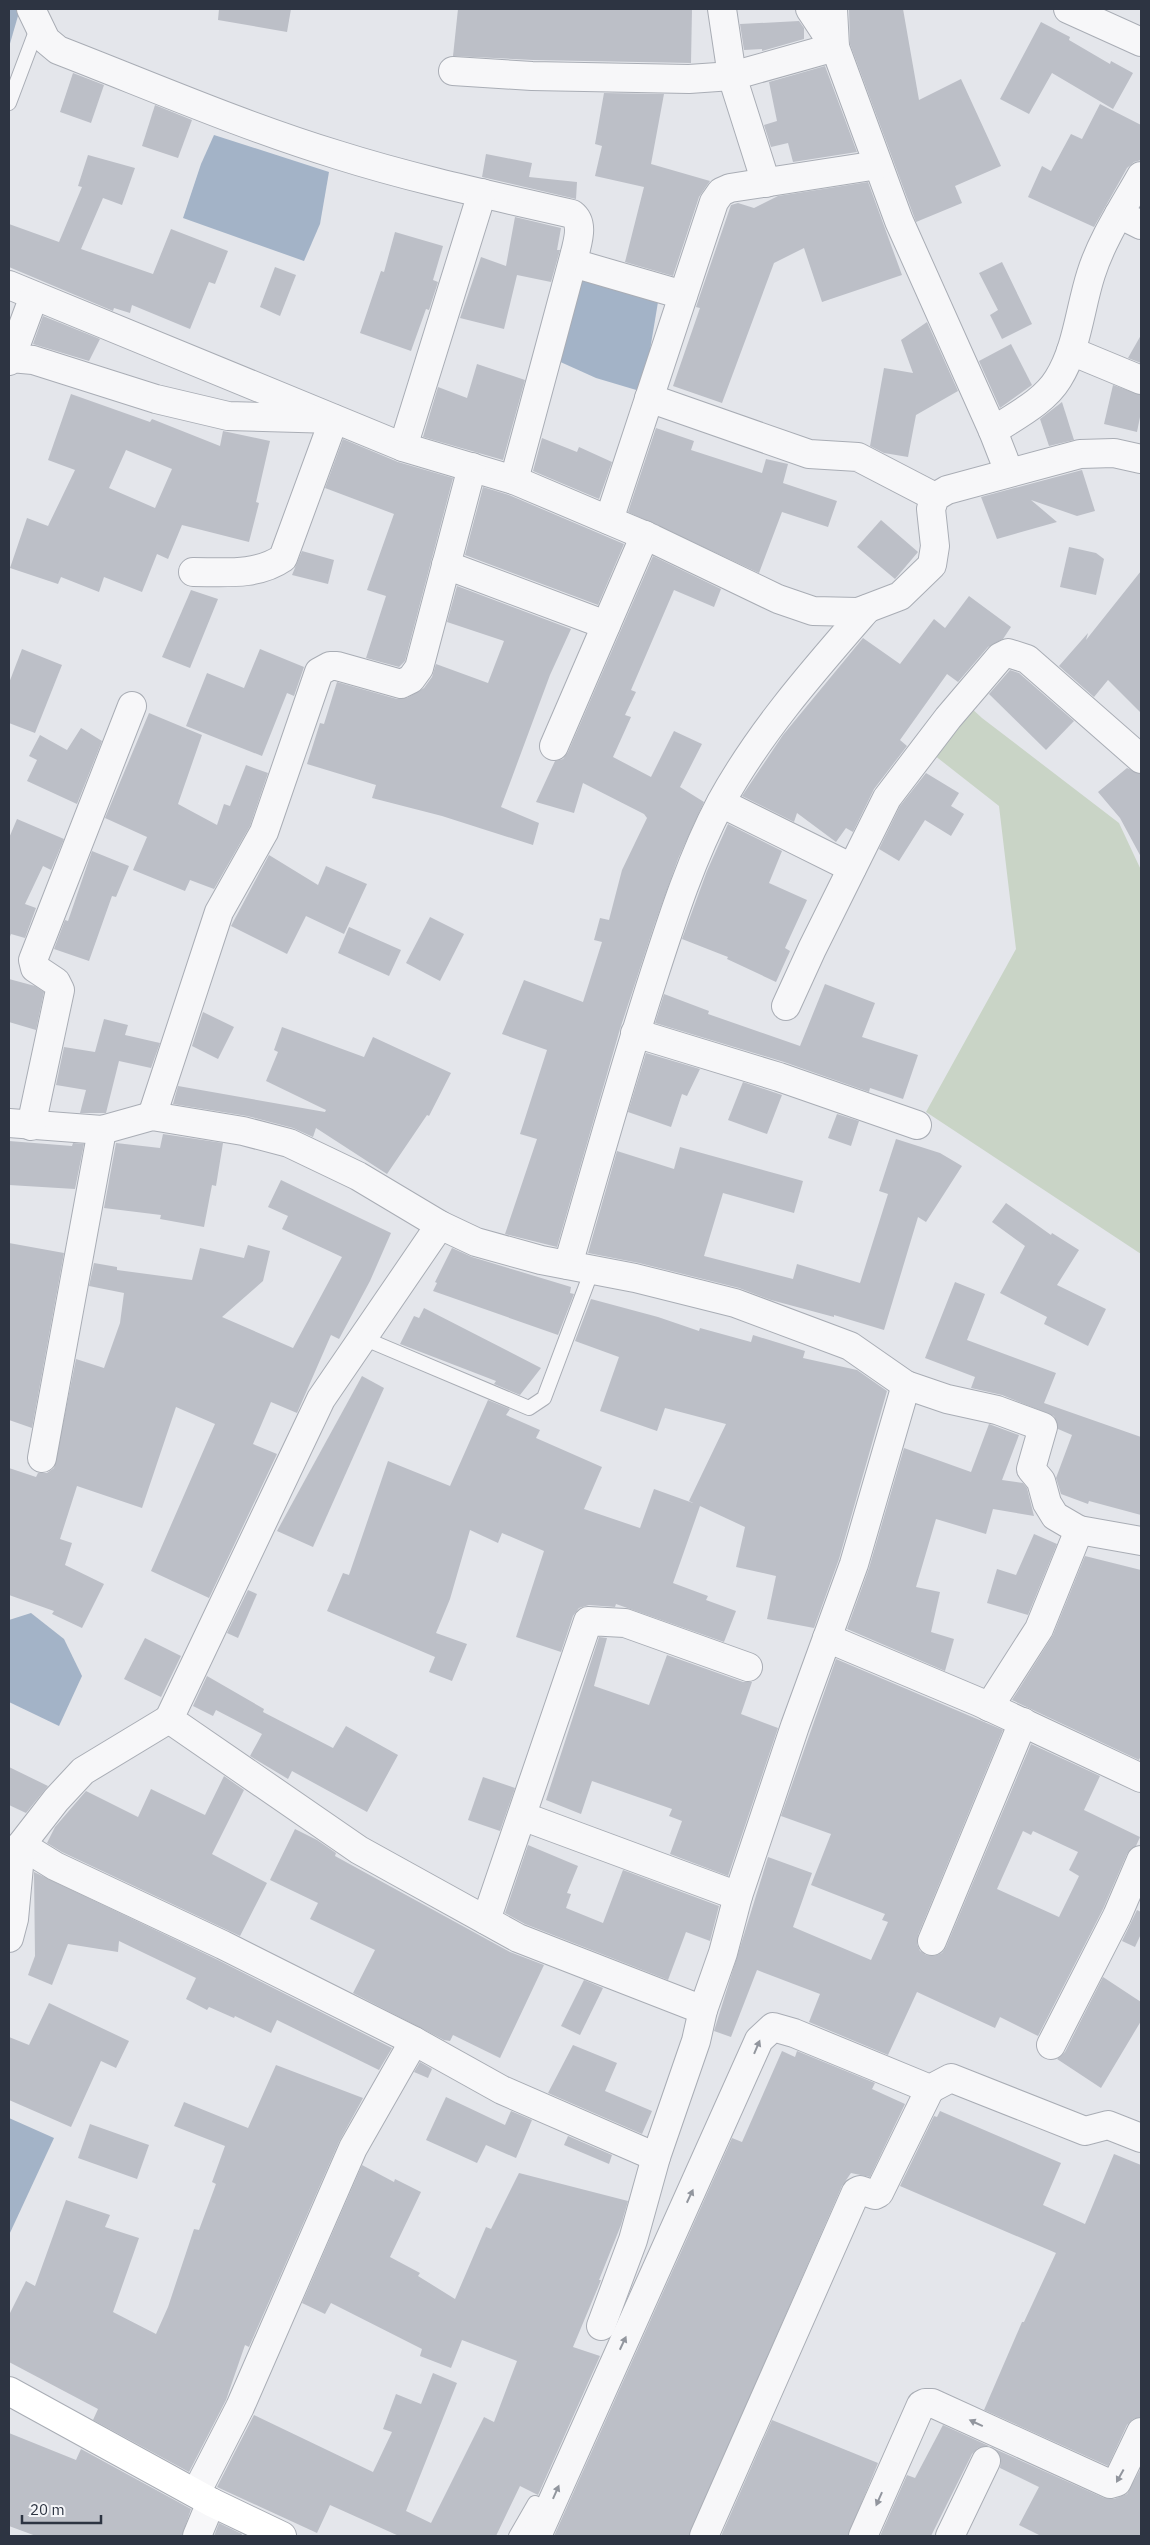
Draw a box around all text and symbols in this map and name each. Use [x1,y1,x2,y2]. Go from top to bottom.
one-way arrow [753,2039,761,2054]
one-way arrow [687,2189,695,2203]
one-way arrow [619,2336,627,2351]
one-way arrow [969,2419,983,2427]
one-way arrow [1116,2468,1124,2483]
one-way arrow [553,2485,561,2499]
scale bar [22,2492,101,2524]
one-way arrow [875,2492,883,2506]
text: 20 m [30,2500,65,2519]

